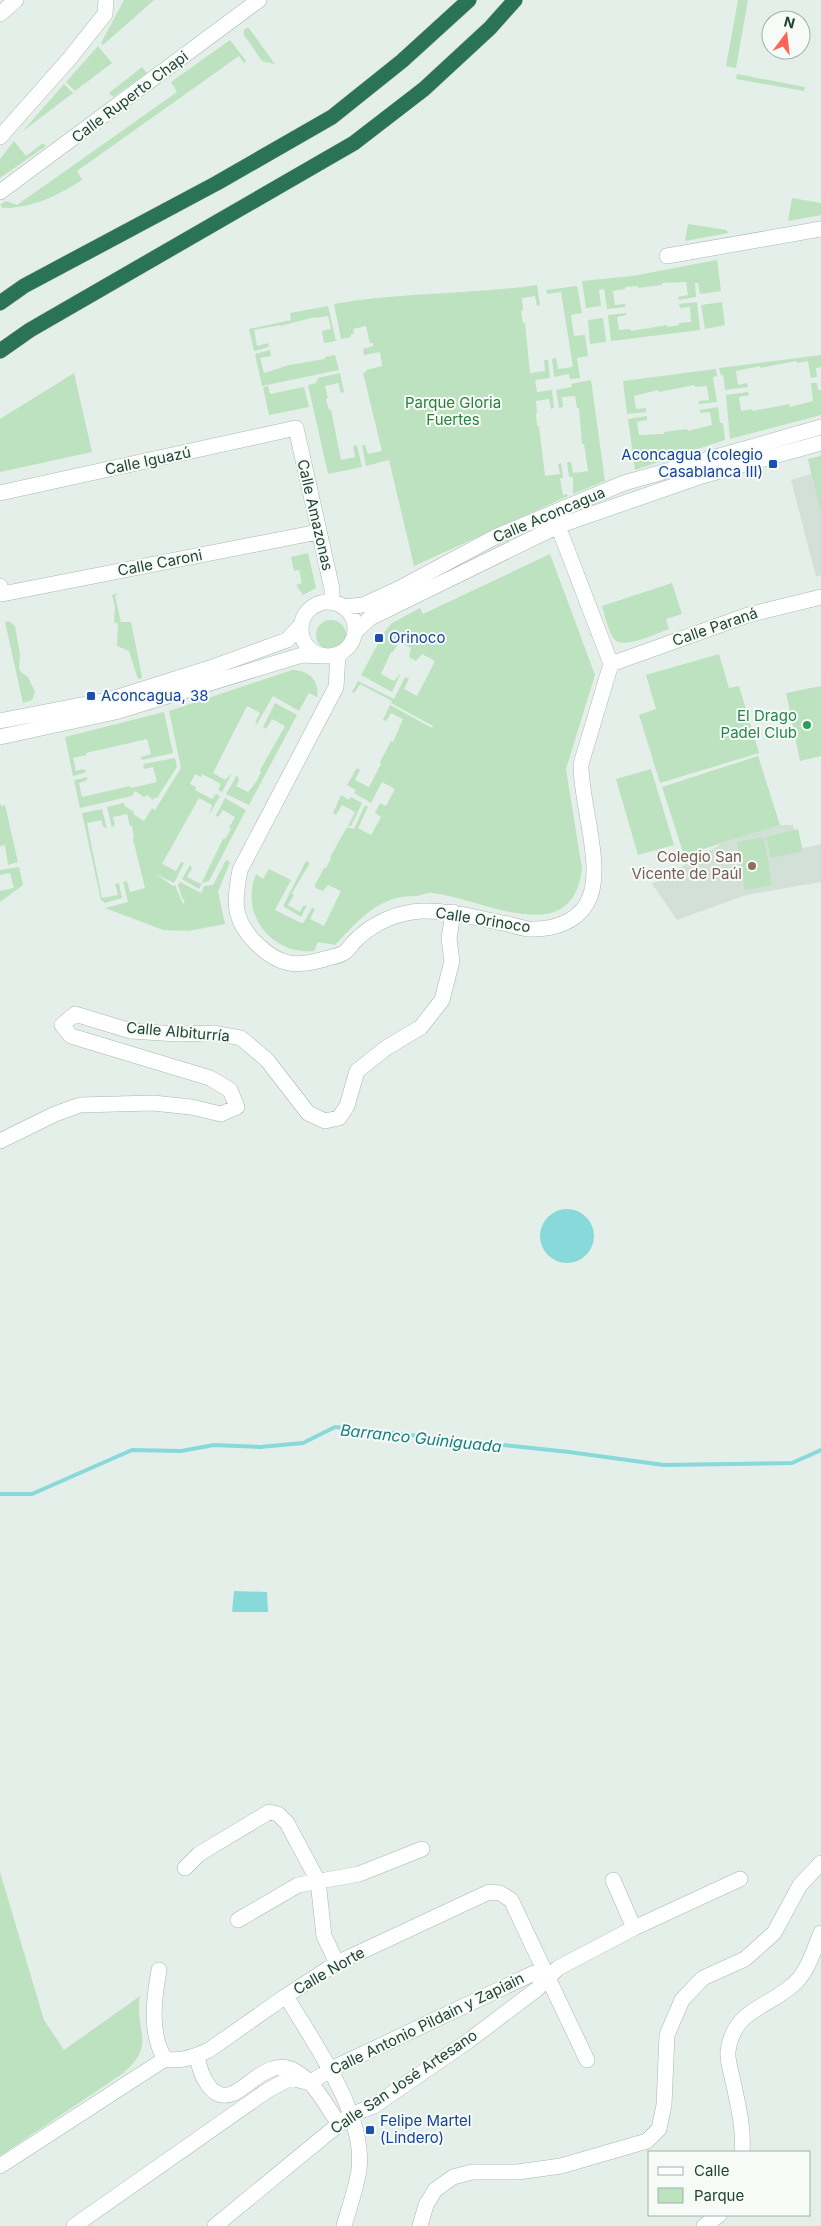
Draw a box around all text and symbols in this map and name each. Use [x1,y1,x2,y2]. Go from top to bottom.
north arrow [761,10,811,60]
text: N [782,12,797,32]
street label: Calle Ruperto Chapi [68,47,192,147]
park label: Parque Gloria Fuertes [405,393,501,429]
street label: Calle Iguazú [103,442,193,479]
place label: Aconcagua (colegio Casablanca III) [621,445,763,481]
street label: Calle Amazonas [293,457,338,573]
marker: Aconcagua (colegio Casablanca III) [767,458,779,470]
street label: Calle Aconcagua [490,482,608,547]
street label: Calle Caroni [116,545,204,580]
street label: Calle Paraná [670,603,760,650]
place label: Orinoco [389,628,445,647]
marker: Orinoco [373,632,385,644]
place label: Aconcagua, 38 [101,686,209,705]
marker: Aconcagua, 38 [85,690,97,702]
place label: El Drago Padel Club [721,706,797,742]
marker: El Drago Padel Club [801,719,813,731]
place label: Colegio San Vicente de Paúl [631,847,742,883]
marker: Colegio San Vicente de Paúl [746,860,758,872]
street label: Calle Orinoco [434,903,532,936]
street label: Calle Albiturría [125,1018,231,1045]
water label: Barranco Guiniguada [339,1420,503,1456]
street label: Calle Norte [290,1943,368,1999]
street label: Calle Antonio Pildain y Zapiain [327,1968,527,2079]
street label: Calle San José Artesano [327,2025,481,2138]
place label: Felipe Martel (Lindero) [380,2111,471,2147]
marker: Felipe Martel (Lindero) [364,2124,376,2136]
legend [648,2151,811,2216]
text: Calle [694,2161,729,2180]
text: Parque [694,2186,744,2205]

